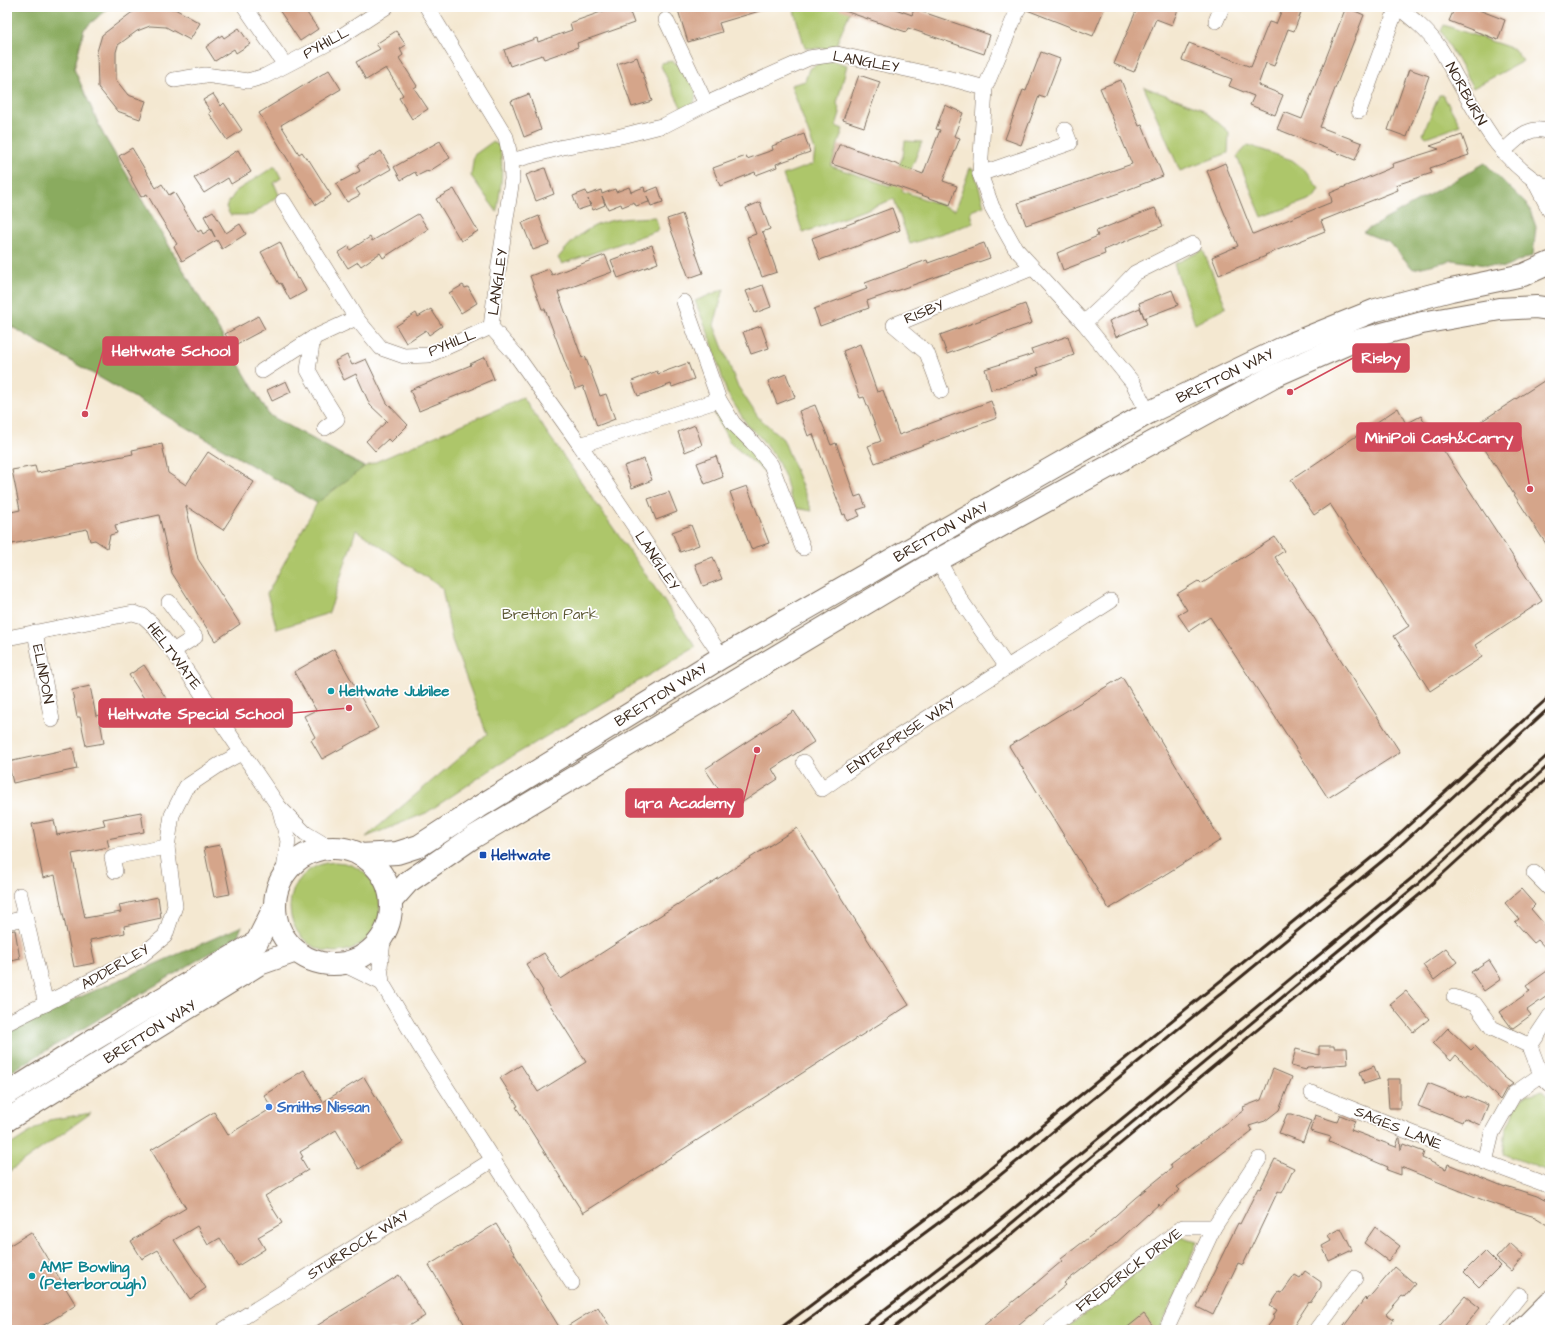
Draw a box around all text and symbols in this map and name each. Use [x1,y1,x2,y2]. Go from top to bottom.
street label: PYHILL [299,21,353,64]
street label: LANGLEY [831,46,901,78]
street label: NORBURN [1440,59,1492,129]
street label: LANGLEY [483,247,513,317]
street label: RISBY [901,295,947,329]
street label: PYHILL [425,324,480,362]
callout: Heltwate School [103,337,238,365]
text: Heltwate School [112,340,231,362]
street label: BRETTON WAY [1173,343,1277,409]
callout: Risby [1353,344,1409,372]
text: Risby [1361,347,1401,370]
callout: MiniPoli Cash&Carry [1357,423,1521,451]
text: MiniPoli Cash&Carry [1365,427,1514,450]
street label: BRETTON WAY [890,496,992,568]
street label: LANGLEY [630,527,684,595]
park label: Bretton Park [502,604,598,625]
street label: HELTWATE [142,618,206,694]
street label: ELINDON [27,642,59,706]
street label: BRETTON WAY [610,658,712,732]
place label: Heltwate Jubilee [339,681,449,702]
marker: Heltwate Jubilee [326,686,336,696]
street label: ENTERPRISE WAY [842,693,960,779]
callout: Heltwate Special School [99,699,292,727]
text: Heltwate Special School [108,703,285,725]
callout: Iqra Academy [626,789,743,817]
text: Iqra Academy [635,792,736,815]
place label: Heltwate [491,845,551,866]
marker: Heltwate [478,850,488,860]
street label: ADDERLEY [77,939,153,995]
street label: BRETTON WAY [99,995,201,1069]
place label: Smiths Nissan [276,1097,370,1118]
street label: SAGES LANE [1351,1101,1445,1155]
marker: Smiths Nissan [264,1102,274,1112]
street label: STURROCK WAY [303,1205,413,1285]
street label: FREDERICK DRIVE [1071,1223,1187,1317]
place label: AMF Bowling (Peterborough) [39,1257,147,1297]
marker: AMF Bowling (Peterborough) [27,1271,37,1281]

